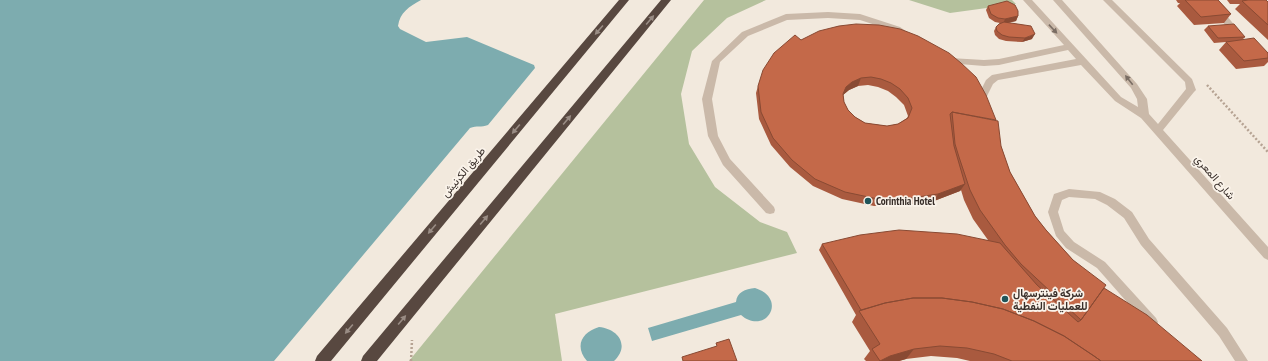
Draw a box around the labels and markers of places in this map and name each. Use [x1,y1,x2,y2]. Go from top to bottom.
place label: Corinthia Hotel [876,194,935,208]
marker: Corinthia Hotel [863,196,873,206]
place label: شركة فينترسهال للعمليات النفطية [1013,286,1088,313]
marker: شركة فينترسهال للعمليات النفطية [1000,294,1010,304]

